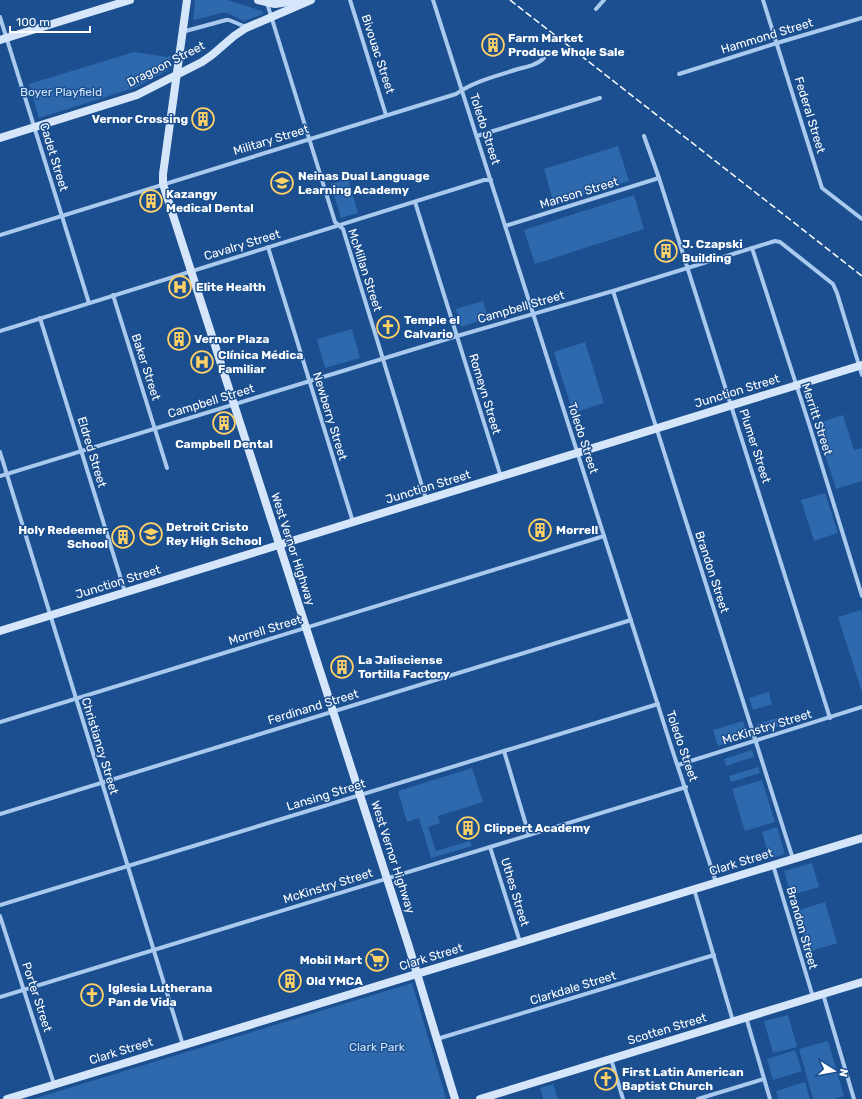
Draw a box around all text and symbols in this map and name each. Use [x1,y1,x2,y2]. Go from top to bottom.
scale bar [10,8,90,34]
street label: Bivouac Street [359,13,397,96]
text: 100 m [16,15,50,29]
street label: Hammond Street [719,15,815,57]
place label: Farm Market Produce Whole Sale [508,31,625,59]
building icon: Farm Market Produce Whole Sale [480,32,506,58]
street label: Dragoon Street [125,38,207,90]
street label: Federal Street [792,75,828,155]
park label: Boyer Playfield [20,85,102,99]
street label: Toledo Street [467,92,503,167]
building icon: Vernor Crossing [190,106,216,132]
place label: Vernor Crossing [92,112,188,126]
street label: Cadet Street [37,121,71,193]
street label: Military Street [232,122,311,158]
place label: Neinas Dual Language Learning Academy [298,169,430,197]
school or university icon: Neinas Dual Language Learning Academy [269,170,295,196]
street label: Manson Street [538,174,620,212]
place label: Kazangy Medical Dental [166,187,254,215]
building icon: Kazangy Medical Dental [138,188,164,214]
street label: Cavalry Street [202,227,282,263]
street label: McMillan Street [345,227,385,313]
place label: J. Czapski Building [682,237,743,265]
building icon: J. Czapski Building [653,238,679,264]
hospital icon: Elite Health [167,274,193,300]
place label: Elite Health [196,280,266,294]
street label: Campbell Street [476,288,566,326]
place label: Temple el Calvario [404,313,460,341]
church icon: Temple el Calvario [375,314,401,340]
building icon: Vernor Plaza [166,326,192,352]
street label: Baker Street [129,332,163,402]
place label: Vernor Plaza [194,332,269,346]
place label: Clínica Médica Familiar [218,348,303,376]
hospital icon: Clínica Médica Familiar [189,349,215,375]
street label: Romeyn Street [466,352,504,436]
street label: Newberry Street [310,370,350,462]
street label: Junction Street [693,371,781,411]
street label: Campbell Street [166,381,256,421]
street label: Merritt Street [799,381,835,457]
street label: Toledo Street [565,401,601,476]
street label: Plumer Street [736,407,774,485]
building icon: Campbell Dental [211,410,237,436]
street label: Eldred Street [75,415,109,489]
place label: Campbell Dental [175,437,273,451]
street label: Junction Street [384,467,472,507]
street label: West Vernor Highway [268,491,318,608]
building icon: Morrell [527,517,553,543]
place label: Detroit Cristo Rey High School [166,520,262,548]
school or university icon: Detroit Cristo Rey High School [138,521,164,547]
place label: Holy Redeemer School [18,523,109,551]
place label: Morrell [556,523,598,537]
building icon: Holy Redeemer School [110,524,136,550]
street label: Brandon Street [692,529,732,615]
street label: Junction Street [74,562,162,602]
street label: Morrell Street [227,612,303,648]
place label: La Jalisciense Tortilla Factory [358,653,450,681]
building icon: La Jalisciense Tortilla Factory [329,654,355,680]
street label: Ferdinand Street [266,686,360,727]
street label: Christiancy Street [79,696,122,797]
street label: McKinstry Street [721,707,814,747]
street label: Toledo Street [663,709,701,784]
street label: Lansing Street [285,776,367,814]
street label: West Vernor Highway [368,799,418,916]
building icon: Clippert Academy [455,815,481,841]
place label: Clippert Academy [484,821,590,835]
street label: Clark Street [707,846,775,878]
street label: Uthes Street [498,856,532,928]
street label: McKinstry Street [282,866,375,906]
street label: Brandon Street [784,885,821,971]
street label: Clark Street [397,941,465,973]
supermarket icon: Mobil Mart [364,947,390,973]
place label: Mobil Mart [300,953,362,967]
street label: Porter Street [19,960,55,1034]
building icon: Old YMCA [277,968,303,994]
street label: Clarkdale Street [528,968,618,1008]
place label: Old YMCA [306,974,363,988]
place label: Iglesia Lutherana Pan de Vida [108,981,212,1009]
church icon: Iglesia Lutherana Pan de Vida [79,982,105,1008]
street label: Scotten Street [626,1010,709,1048]
street label: Clark Street [87,1035,155,1067]
park label: Clark Park [349,1040,406,1054]
north arrow [814,1051,854,1091]
place label: First Latin American Baptist Church [622,1065,744,1093]
church icon: First Latin American Baptist Church [593,1066,619,1092]
text: N [836,1068,850,1078]

